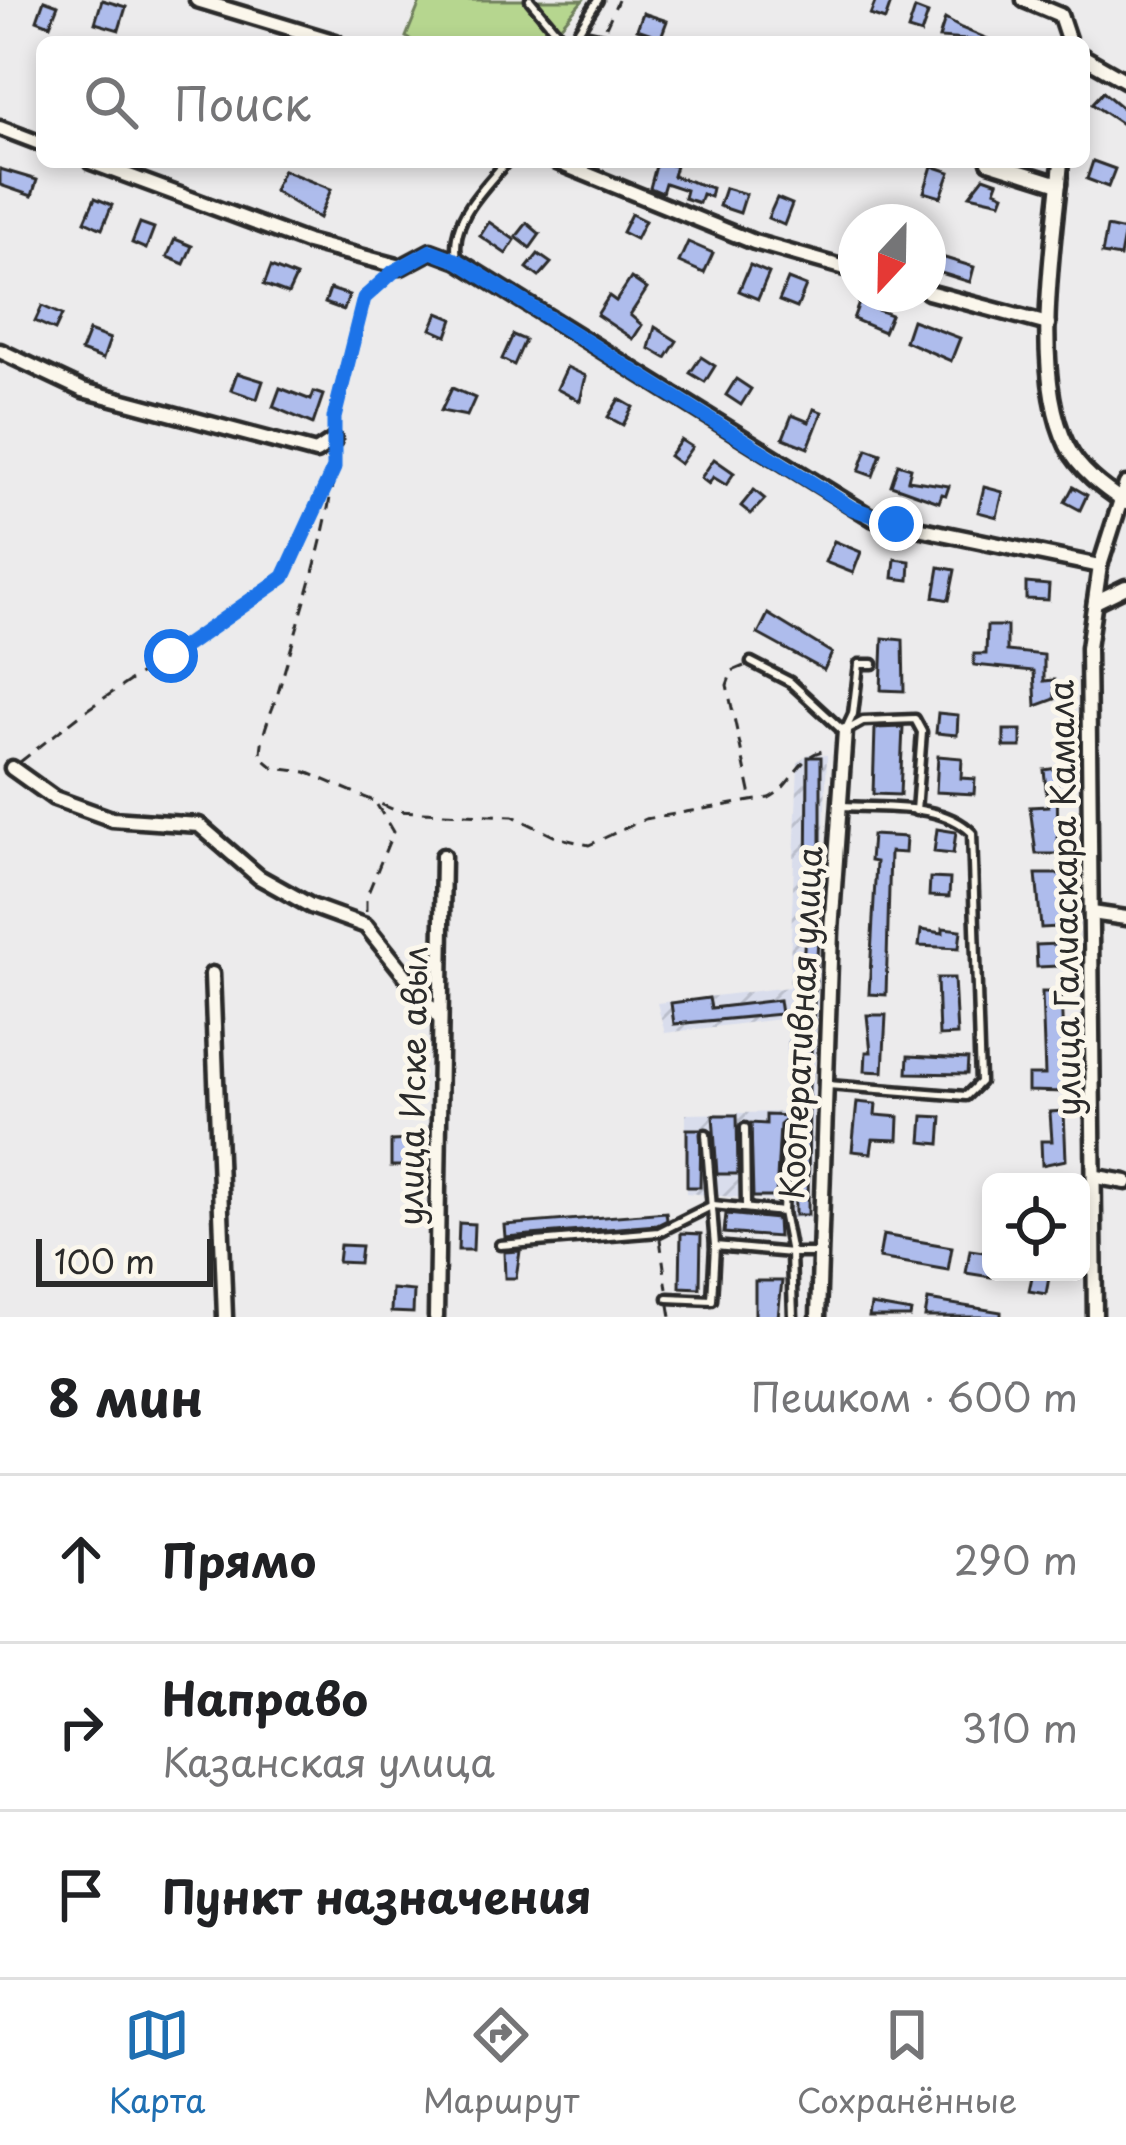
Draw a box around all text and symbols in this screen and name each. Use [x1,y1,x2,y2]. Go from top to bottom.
search box [36,36,1090,168]
text: Поиск [174,68,311,136]
icon: search [78,69,144,135]
north arrow [838,204,946,312]
route end [869,497,923,551]
route start [144,629,198,683]
street label: улица Галиаскара Камала [1034,679,1092,1117]
street label: Кооперативная улица [765,845,833,1201]
street label: улица Иске авыл [384,946,438,1226]
map controls [982,1173,1090,1281]
button: locate [982,1173,1090,1281]
scale bar [36,1233,213,1286]
text: 100 m [54,1235,155,1285]
text: 8 мин [48,1357,203,1434]
text: Пешком · 600 m [751,1366,1078,1425]
text: Прямо [162,1525,316,1593]
icon: ahead [48,1526,114,1592]
text: 290 m [954,1529,1078,1588]
text: Направо [162,1663,368,1731]
icon: right [48,1694,114,1760]
text: 310 m [961,1697,1078,1756]
text: Казанская улица [162,1731,495,1790]
text: Пункт назначения [162,1861,592,1929]
icon: arrive [48,1862,114,1928]
tab: Карта [109,2002,206,2124]
tab: Маршрут [423,2002,579,2124]
tab: Сохранённые [797,2002,1017,2124]

